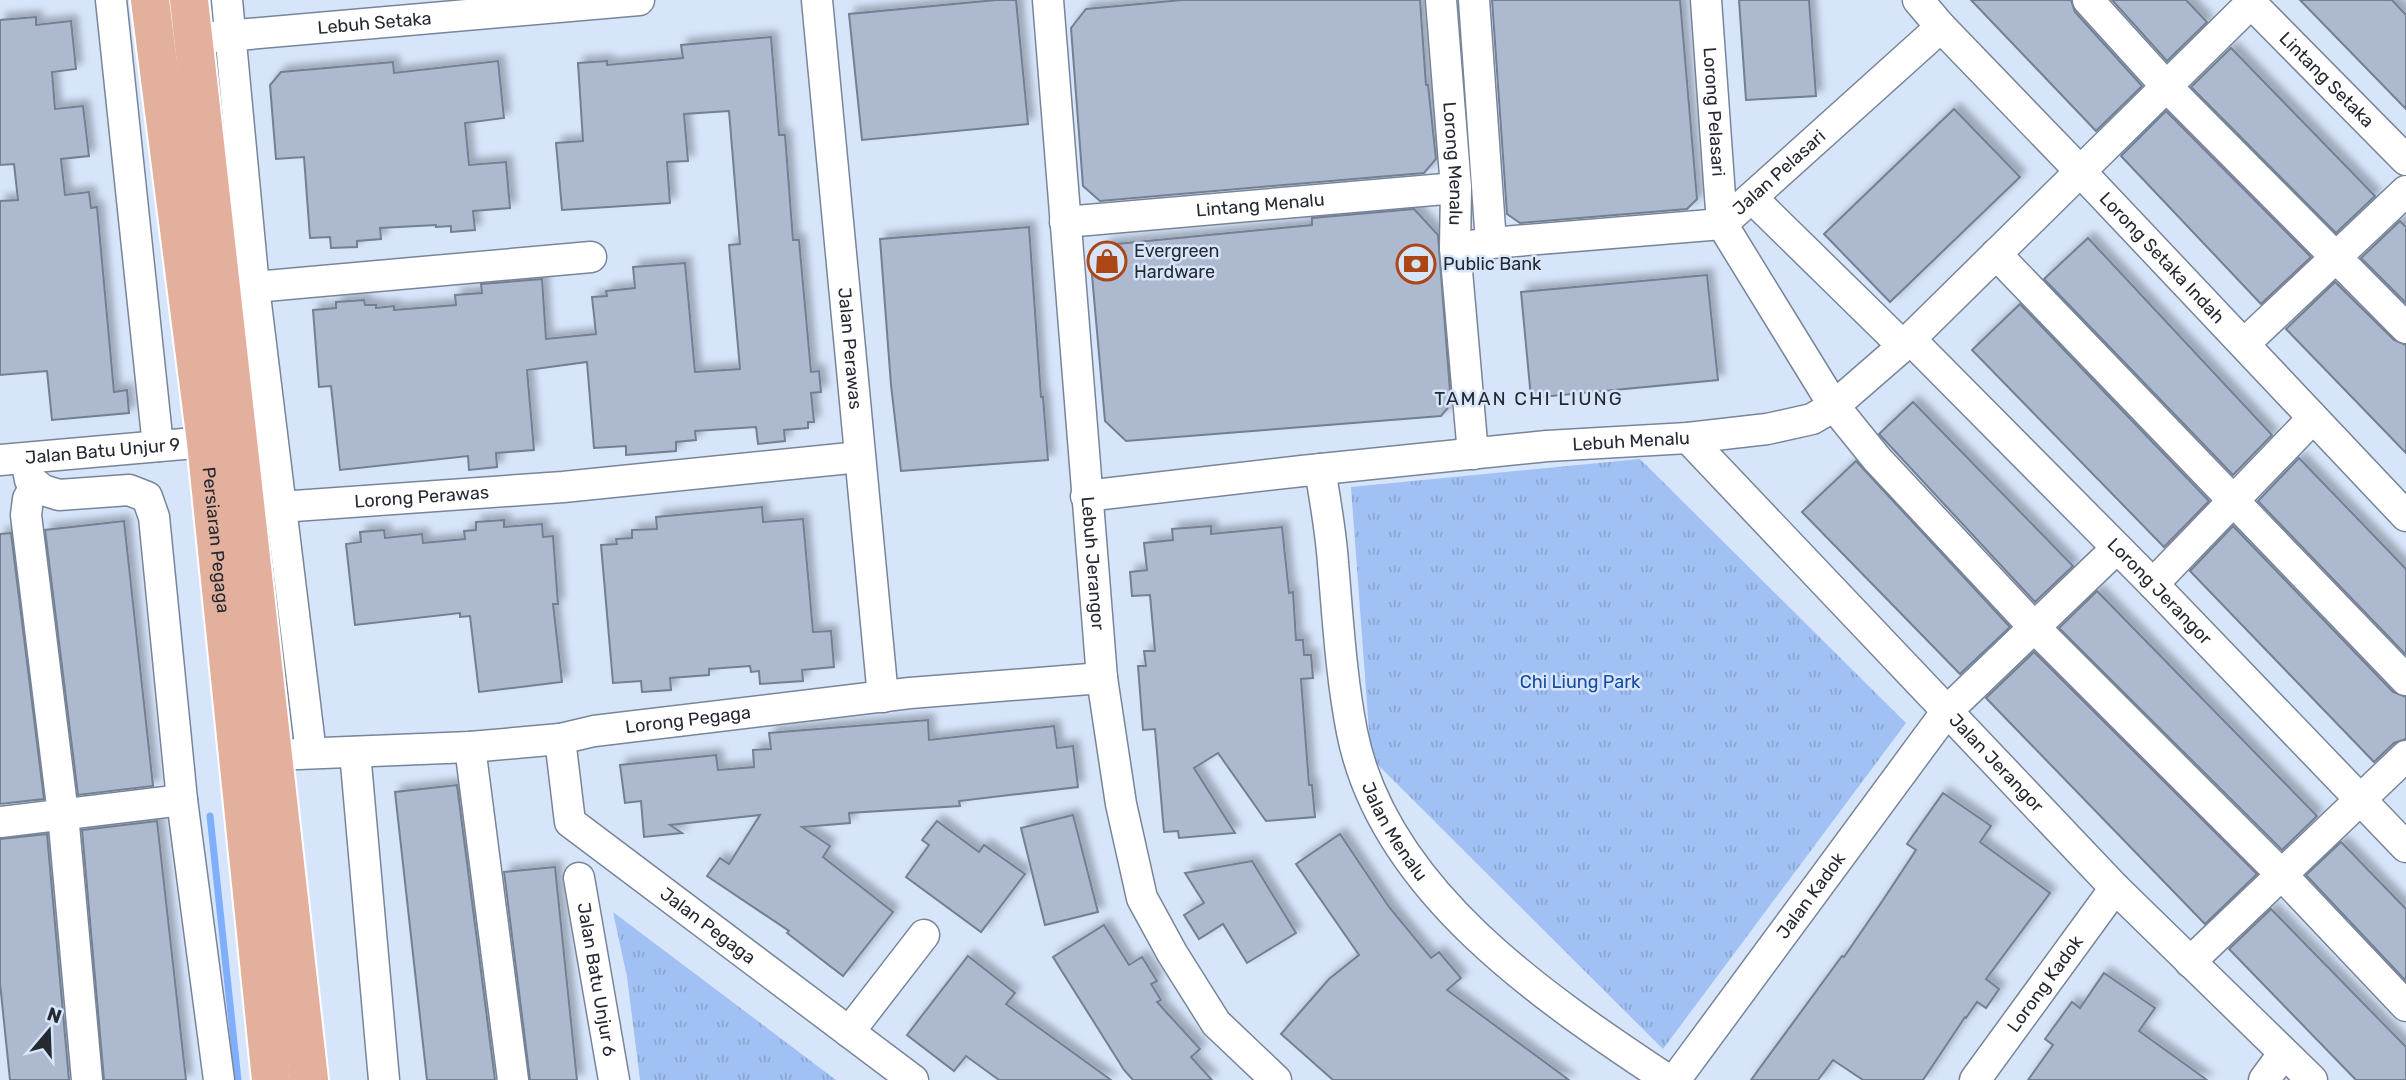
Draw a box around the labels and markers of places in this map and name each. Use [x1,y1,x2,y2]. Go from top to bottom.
shop icon: Evergreen Hardware [1086,240,1128,282]
place label: Evergreen Hardware [1134,240,1220,283]
bank icon: Public Bank [1395,243,1437,285]
place label: Public Bank [1443,253,1542,275]

